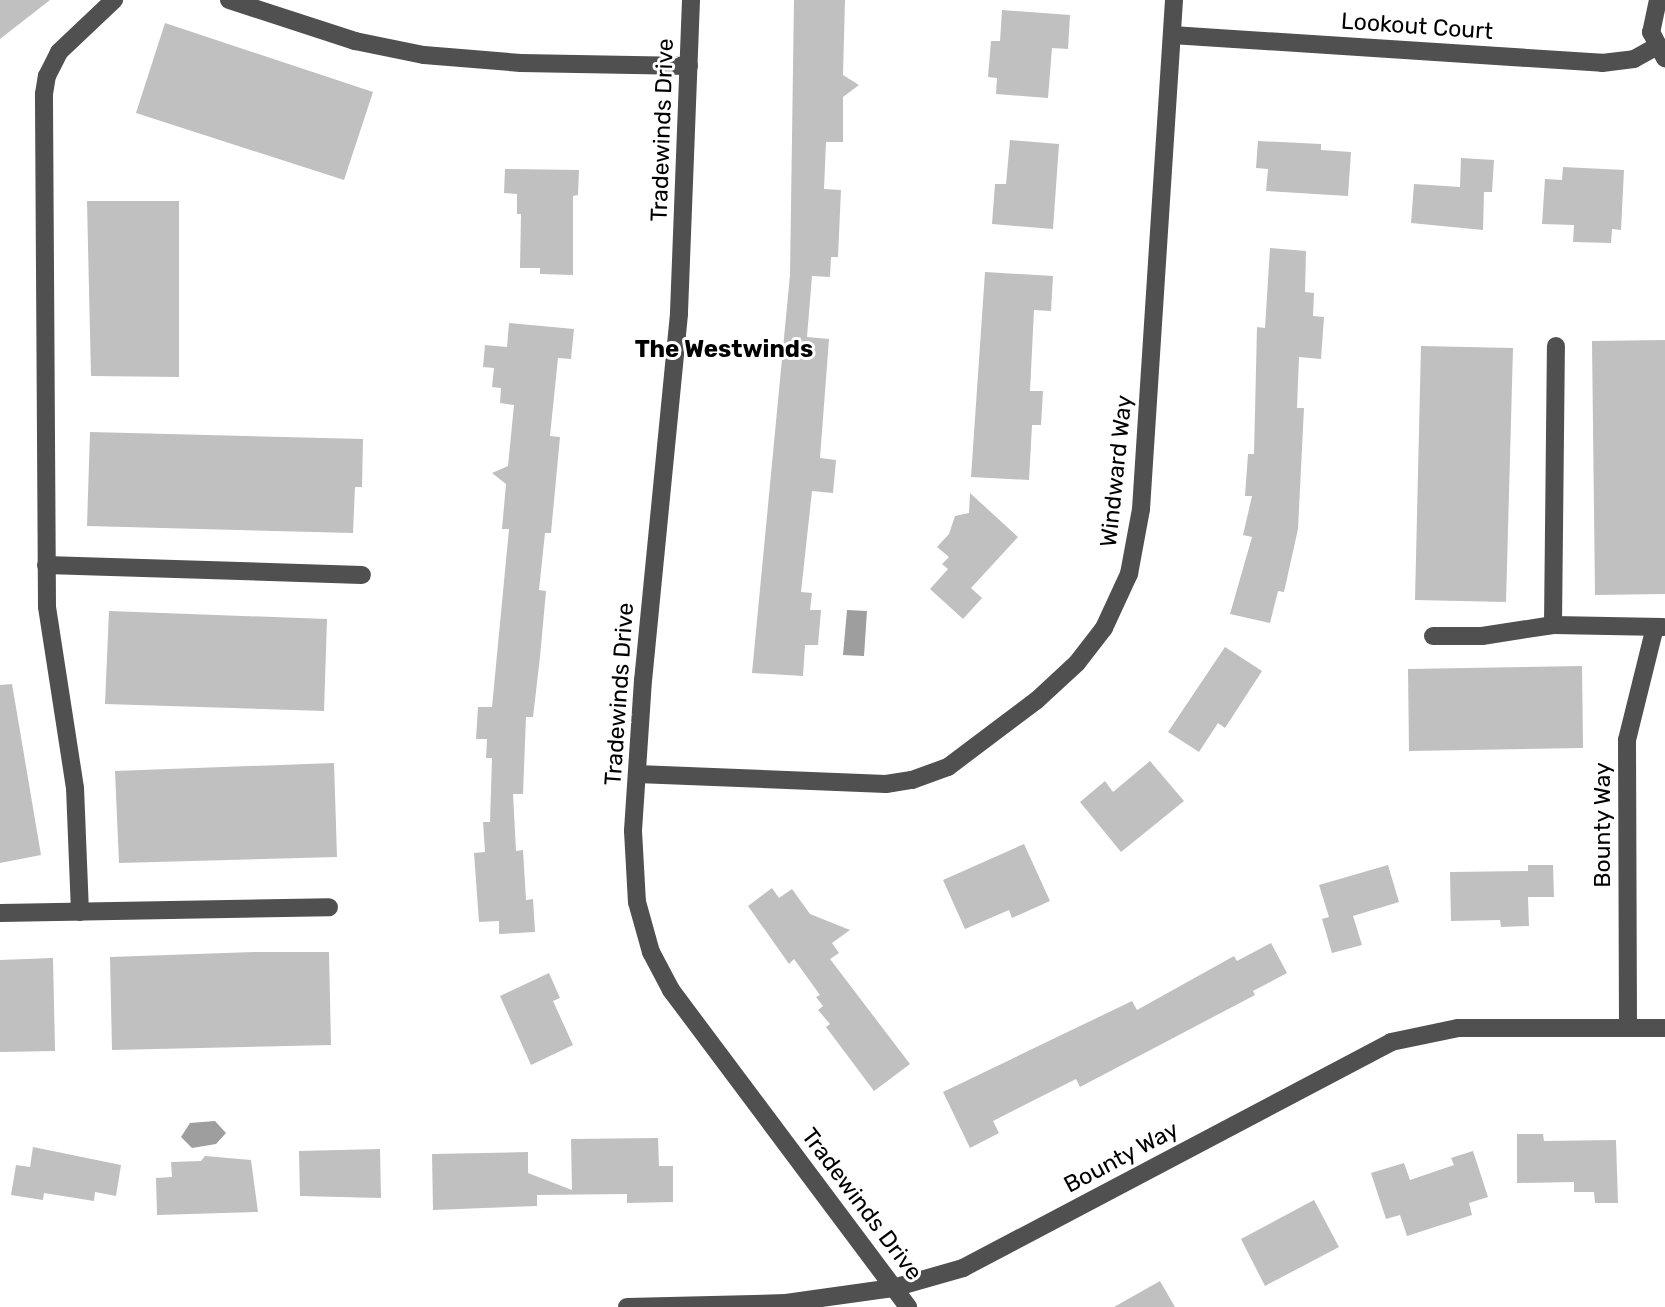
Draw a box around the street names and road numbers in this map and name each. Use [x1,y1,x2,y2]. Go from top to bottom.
street label: Lookout Court [1340,7,1494,45]
street label: Tradewinds Drive [645,38,679,222]
street label: Windward Way [1094,393,1138,549]
street label: Tradewinds Drive [599,602,639,786]
street label: Bounty Way [1588,762,1616,888]
street label: Bounty Way [1059,1115,1183,1199]
street label: Tradewinds Drive [796,1123,928,1285]

